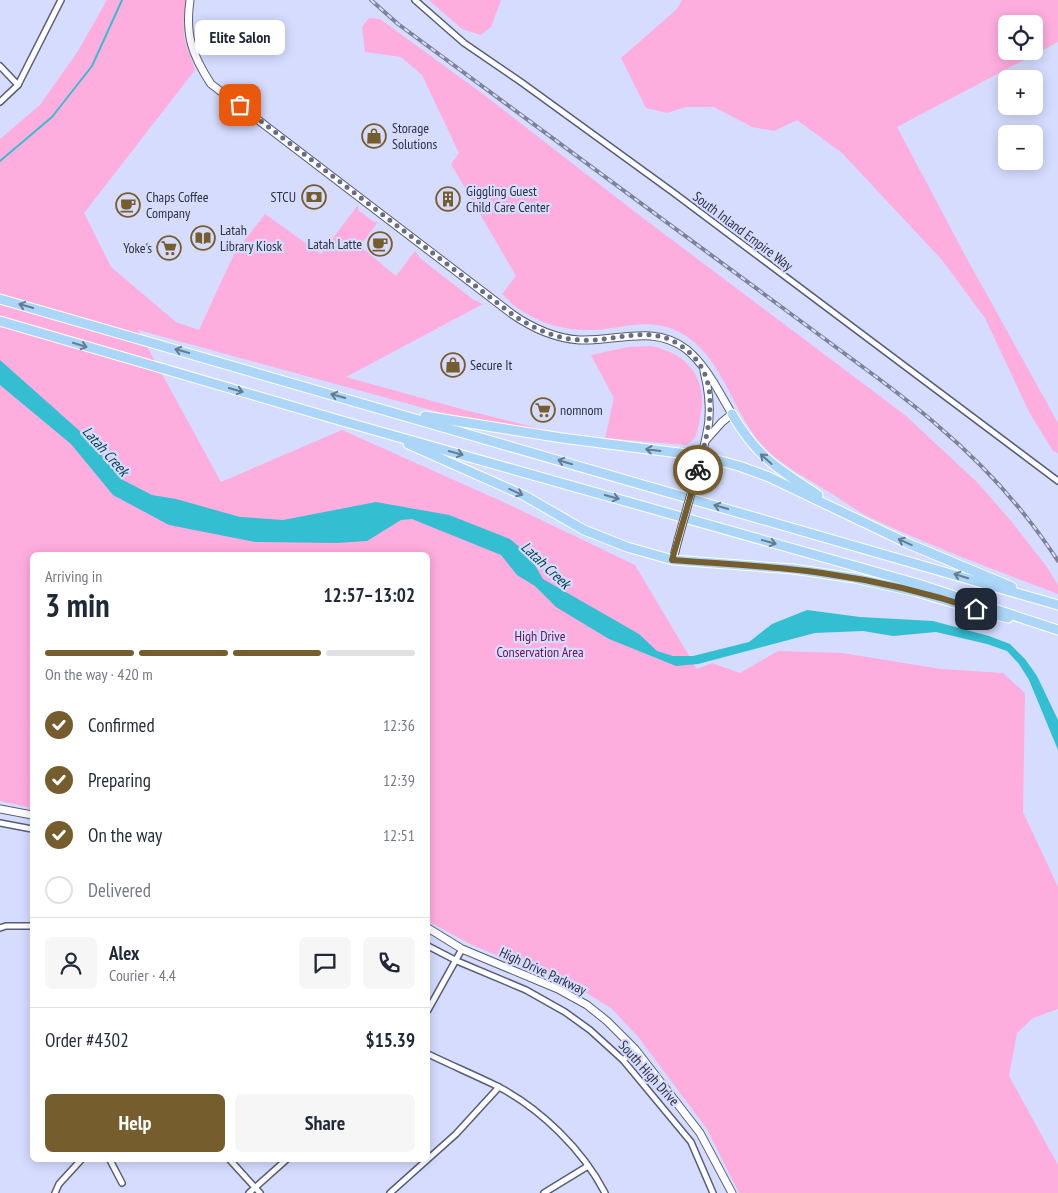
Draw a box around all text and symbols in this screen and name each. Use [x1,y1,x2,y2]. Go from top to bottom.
map controls [998,15,1043,170]
button: locate [998,15,1043,60]
callout: Elite Salon [195,20,285,55]
text: Elite Salon [210,27,270,47]
button: + [998,70,1043,115]
pin [219,84,261,126]
icon: bag [226,91,254,119]
place label: Storage Solutions [392,119,437,153]
shop icon: Storage Solutions [361,123,387,149]
button: − [998,125,1043,170]
place label: Giggling Guest Child Care Center [466,182,550,216]
bank icon: STCU [301,184,327,210]
building icon: Giggling Guest Child Care Center [435,186,461,212]
street label: South Inland Empire Way [689,187,797,275]
place label: Chaps Coffee Company [146,188,209,222]
place label: STCU [271,188,296,206]
cafe icon: Chaps Coffee Company [115,192,141,218]
place label: Latah Library Kiosk [220,221,283,255]
library icon: Latah Library Kiosk [190,225,216,251]
cafe icon: Latah Latte [367,231,393,257]
supermarket icon: Yoke's [156,235,182,261]
place label: Latah Latte [308,235,362,253]
place label: Yoke's [123,239,152,257]
one-way arrow [18,301,34,310]
one-way arrow [72,340,88,350]
one-way arrow [174,345,190,355]
shop icon: Secure It [440,352,466,378]
place label: Secure It [470,356,513,374]
one-way arrow [228,386,244,396]
one-way arrow [330,391,346,401]
supermarket icon: nomnom [530,397,556,423]
place label: nomnom [560,401,603,419]
water label: Latah Creek [79,422,135,482]
one-way arrow [646,444,662,454]
courier [673,445,723,495]
one-way arrow [447,449,463,459]
one-way arrow [760,453,773,465]
one-way arrow [557,456,573,466]
icon: bike [684,456,712,484]
one-way arrow [508,488,523,497]
one-way arrow [604,493,620,503]
one-way arrow [713,502,729,511]
one-way arrow [898,536,913,546]
water label: Latah Creek [517,537,576,594]
one-way arrow [760,537,776,547]
text: Arriving in [45,566,102,586]
one-way arrow [953,571,969,581]
text: 12:57–13:02 [323,583,415,607]
text: 3 min [45,584,110,626]
pin [955,588,997,630]
icon: home [962,595,990,623]
park label: High Drive Conservation Area [496,627,584,661]
text: On the way · 420 m [45,664,153,684]
icon: check [45,711,73,739]
text: Confirmed [88,713,155,737]
text: 12:36 [383,715,415,735]
icon: check [45,766,73,794]
text: Preparing [88,768,151,792]
text: 12:39 [383,770,415,790]
icon: check [45,821,73,849]
text: On the way [88,823,162,847]
text: 12:51 [383,825,415,845]
text: Delivered [88,878,151,902]
button: person [45,937,97,989]
button: chat [299,937,351,989]
button: phone [363,937,415,989]
text: Alex [109,941,139,965]
street label: High Drive Parkway [497,943,590,999]
text: Courier · 4.4 [109,965,176,985]
text: Order #4302 [45,1028,129,1052]
text: $15.39 [366,1028,415,1052]
street label: South High Drive [615,1036,683,1110]
button: Help [45,1094,225,1152]
button: Share [235,1094,415,1152]

